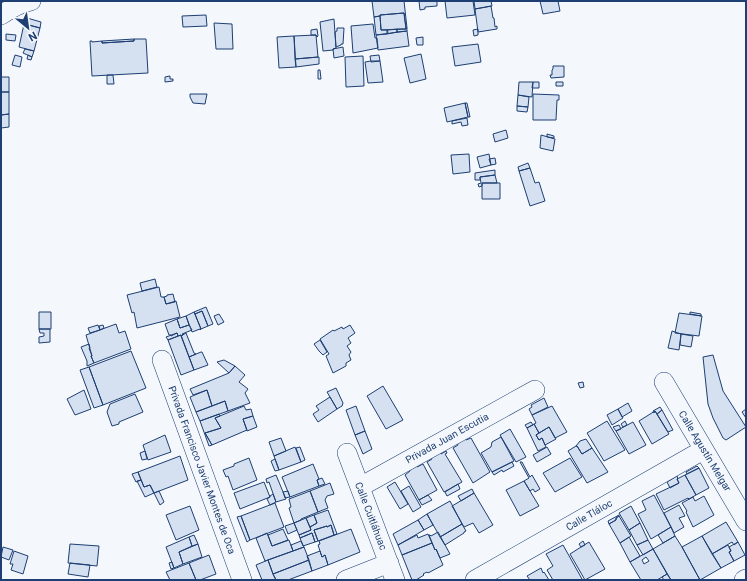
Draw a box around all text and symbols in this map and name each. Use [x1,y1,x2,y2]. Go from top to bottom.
north arrow [8,8,48,48]
text: N [26,29,39,44]
street label: Privada Francisco Javier Montes de Oca [166,384,238,556]
street label: Calle Agustín Melgar [677,409,734,494]
street label: Privada Juan Escutia [404,411,490,465]
street label: Calle Cuitláhuac [353,480,389,552]
street label: Calle Tláloc [564,497,614,533]

